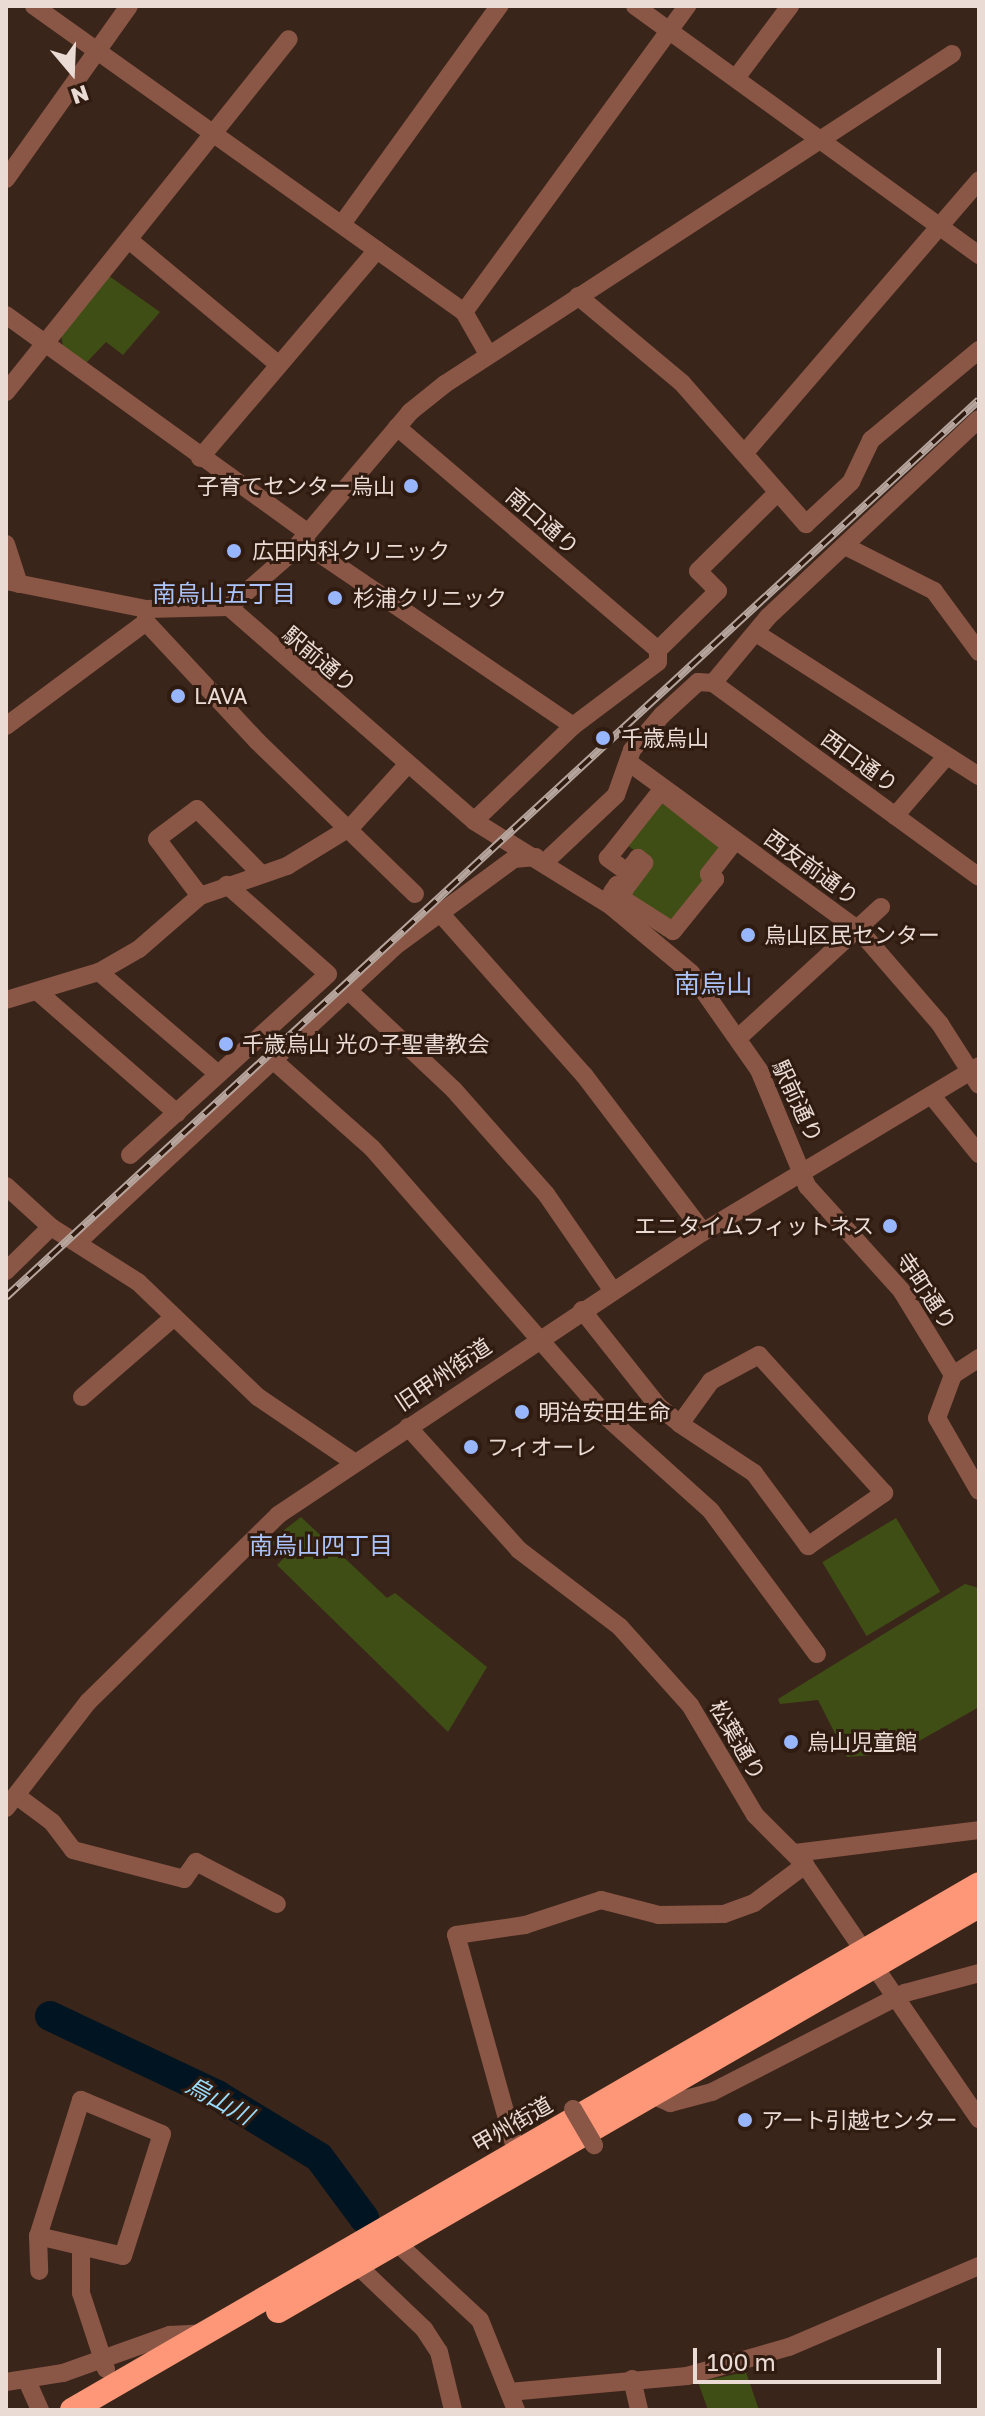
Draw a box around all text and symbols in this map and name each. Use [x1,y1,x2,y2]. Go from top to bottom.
north arrow [32,32,112,112]
text: N [68,80,92,111]
place label: 子育てセンター烏山 [197,473,395,499]
marker: 子育てセンター烏山 [402,477,420,495]
street label: 南口通り [501,482,585,560]
place label: 広田内科クリニック [252,538,450,564]
marker: 広田内科クリニック [223,540,245,562]
district label: 南烏山五丁目 [152,579,296,607]
place label: 杉浦クリニック [353,585,507,611]
marker: 杉浦クリニック [324,587,346,609]
street label: 駅前通り [278,621,362,697]
place label: LAVA [194,683,247,709]
marker: LAVA [169,687,187,705]
street label: 西口通り [817,724,903,798]
place label: 千歳烏山 [621,725,709,751]
marker: 千歳烏山 [592,727,614,749]
street label: 西友前通り [760,824,864,910]
place label: 烏山区民センター [764,922,940,948]
marker: 烏山区民センター [739,926,757,944]
district label: 南烏山 [674,968,752,1000]
place label: 千歳烏山 光の子聖書教会 [242,1031,489,1057]
marker: 千歳烏山 光の子聖書教会 [217,1035,235,1053]
street label: 駅前通り [767,1056,829,1146]
place label: エニタイムフィットネス [632,1213,874,1239]
marker: エニタイムフィットネス [881,1217,899,1235]
street label: 寺町通り [891,1247,963,1335]
street label: 旧甲州街道 [390,1332,496,1416]
place label: 明治安田生命 [538,1399,670,1425]
marker: 明治安田生命 [513,1403,531,1421]
place label: フィオーレ [487,1434,597,1460]
marker: フィオーレ [462,1438,480,1456]
district label: 南烏山四丁目 [249,1531,393,1559]
street label: 松葉通り [705,1695,771,1785]
place label: 烏山児童館 [807,1729,917,1755]
marker: 烏山児童館 [782,1733,800,1751]
water label: 烏山川 [182,2070,258,2130]
street label: 甲州街道 [467,2091,557,2157]
place label: アート引越センター [761,2107,958,2133]
marker: アート引越センター [736,2111,754,2129]
scale bar [697,2332,945,2382]
text: 100 m [707,2347,776,2376]

